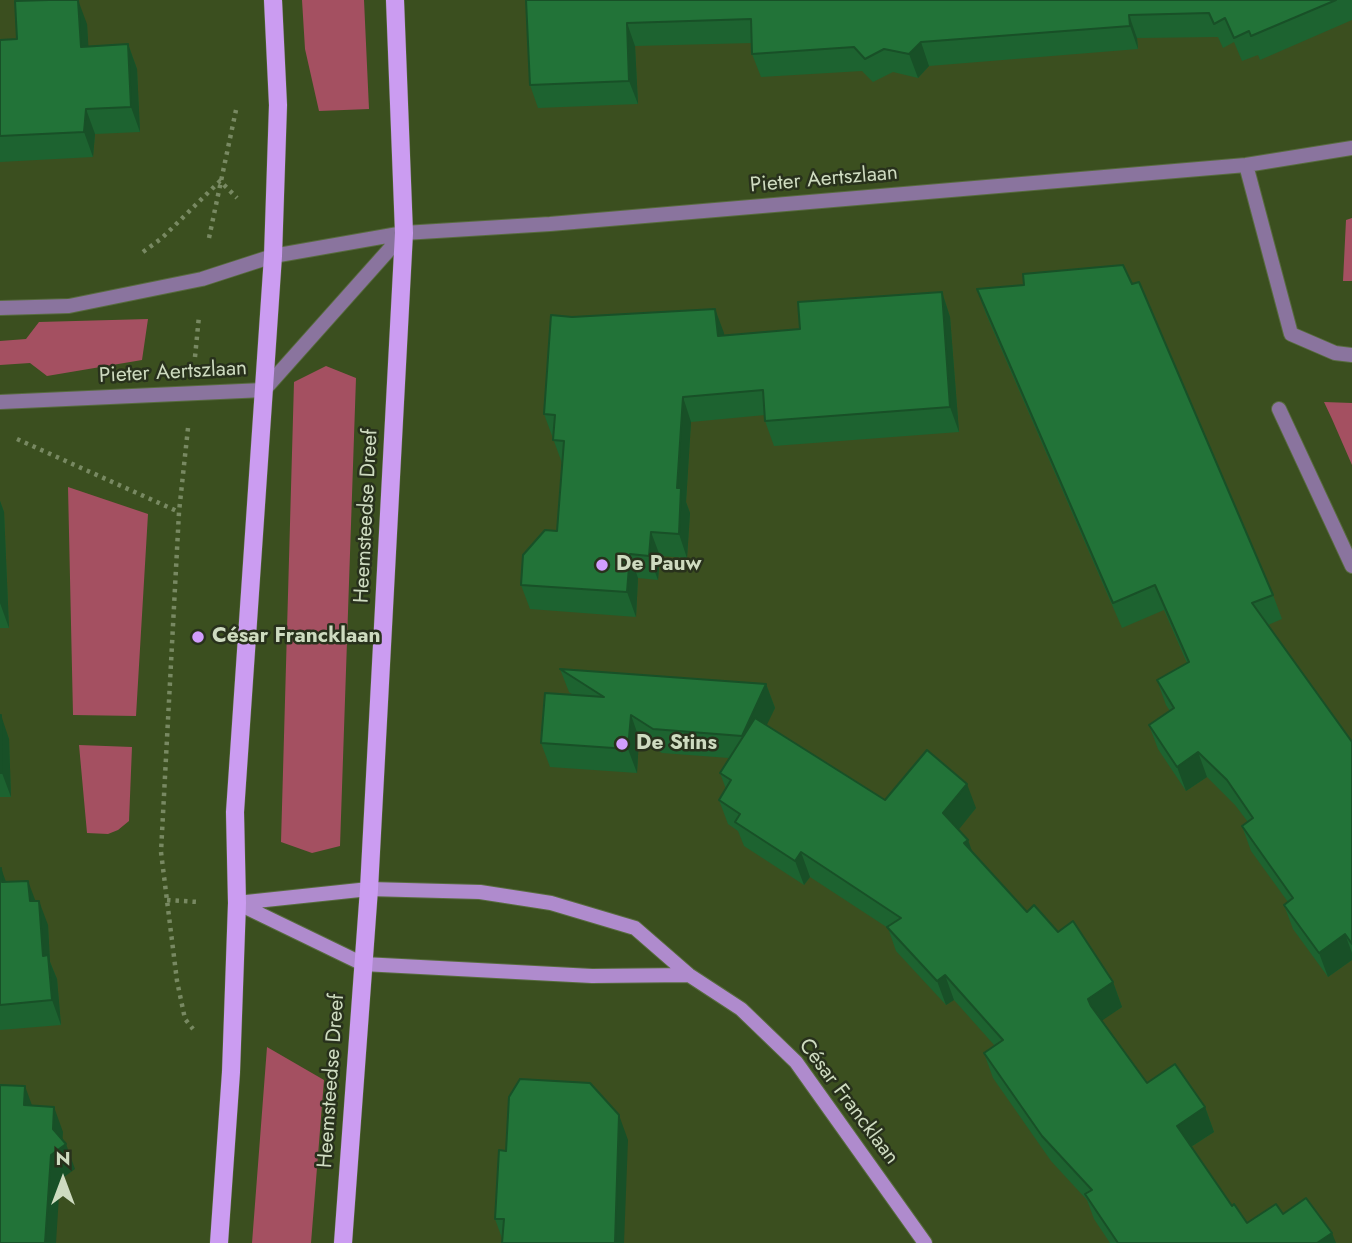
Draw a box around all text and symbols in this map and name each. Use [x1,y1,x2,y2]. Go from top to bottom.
street label: Pieter Aertszlaan [749,161,899,199]
street label: Pieter Aertszlaan [98,357,248,389]
street label: Heemsteedse Dreef [350,428,384,604]
place label: De Pauw [616,552,702,578]
marker: De Pauw [594,557,610,573]
place label: César Francklaan [212,624,381,650]
marker: César Francklaan [190,629,206,645]
place label: De Stins [636,731,717,757]
marker: De Stins [614,736,630,752]
street label: Heemsteedse Dreef [313,993,351,1169]
street label: César Francklaan [792,1034,904,1170]
north arrow [28,1145,98,1215]
text: N [55,1145,71,1172]

